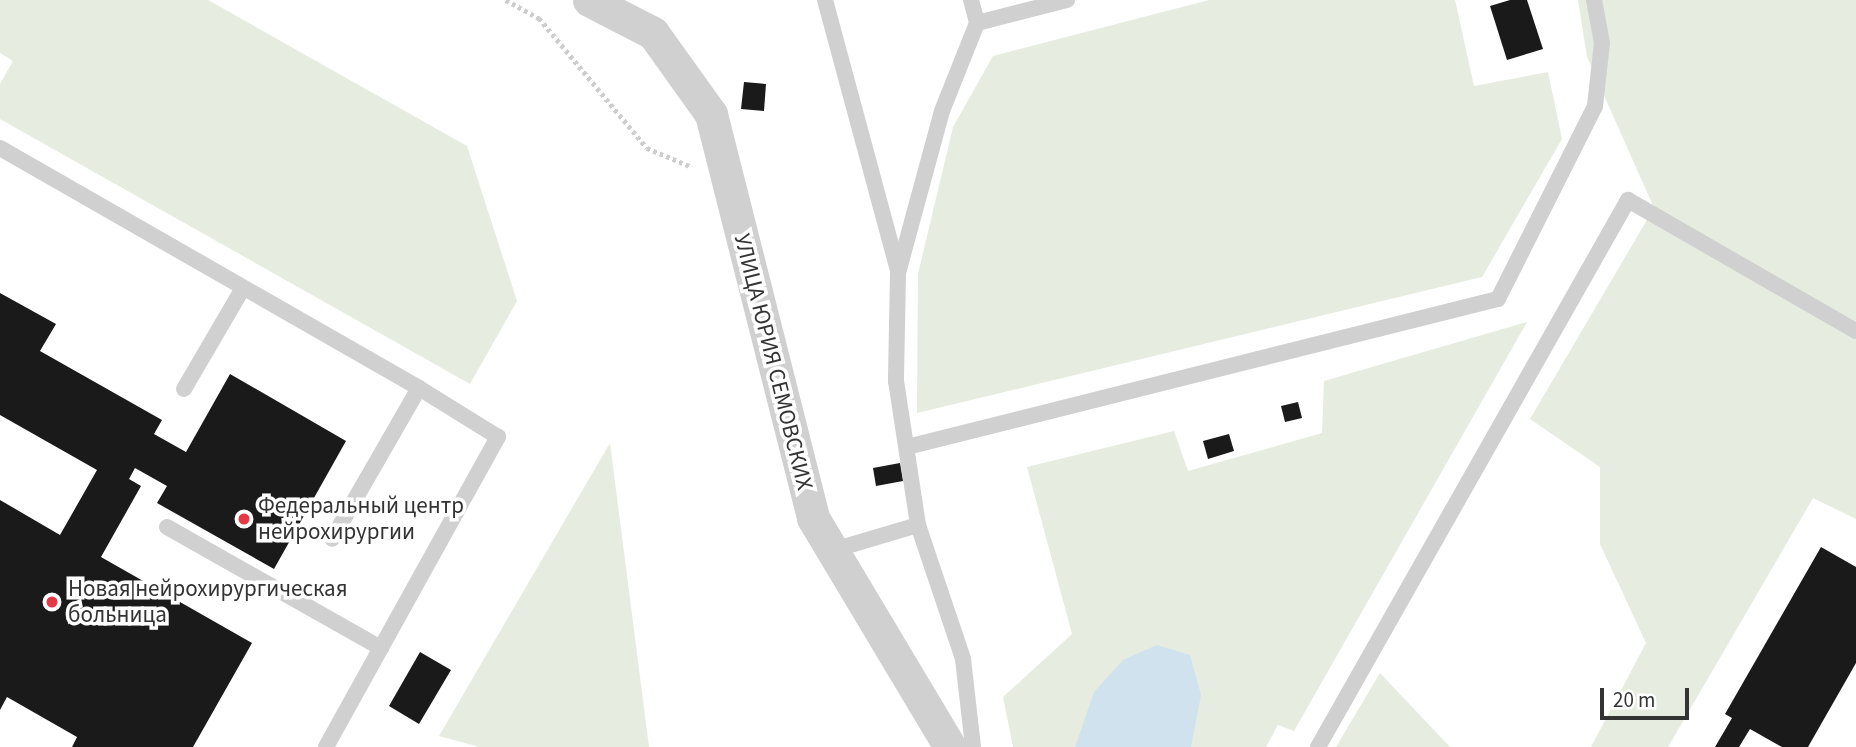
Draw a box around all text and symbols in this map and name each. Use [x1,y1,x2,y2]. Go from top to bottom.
street label: УЛИЦА ЮРИЯ СЕМОВСКИХ [728,231,818,493]
place label: Федеральный центр нейрохирургии [258,492,464,546]
marker: Федеральный центр нейрохирургии [236,511,252,527]
place label: Новая нейрохирургическая больница [68,575,347,629]
marker: Новая нейрохирургическая больница [42,592,62,612]
scale bar [1604,674,1693,718]
text: 20 m [1613,685,1655,715]

